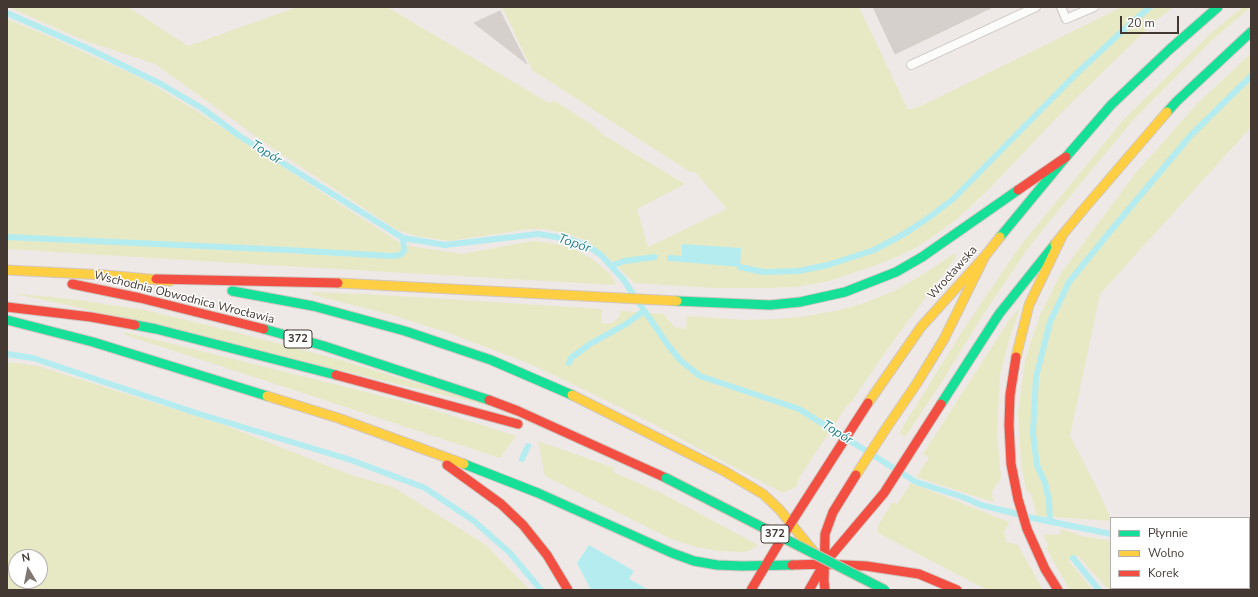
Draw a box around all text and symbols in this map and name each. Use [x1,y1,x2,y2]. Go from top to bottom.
scale bar [1122,8,1181,34]
text: 20 m [1127,15,1155,31]
water label: Topór [248,138,284,168]
water label: Topór [556,231,592,257]
street label: Wrocławska [925,243,981,303]
street label: Wschodnia Obwodnica Wrocławia [92,269,276,327]
road number: 372 [284,330,312,348]
water label: Topór [819,418,855,448]
legend [1110,517,1250,589]
road number: 372 [761,525,789,543]
text: Płynnie [1148,525,1188,541]
text: Wolno [1148,545,1184,561]
north arrow [8,549,48,589]
text: N [21,550,31,566]
text: Korek [1148,565,1179,581]

